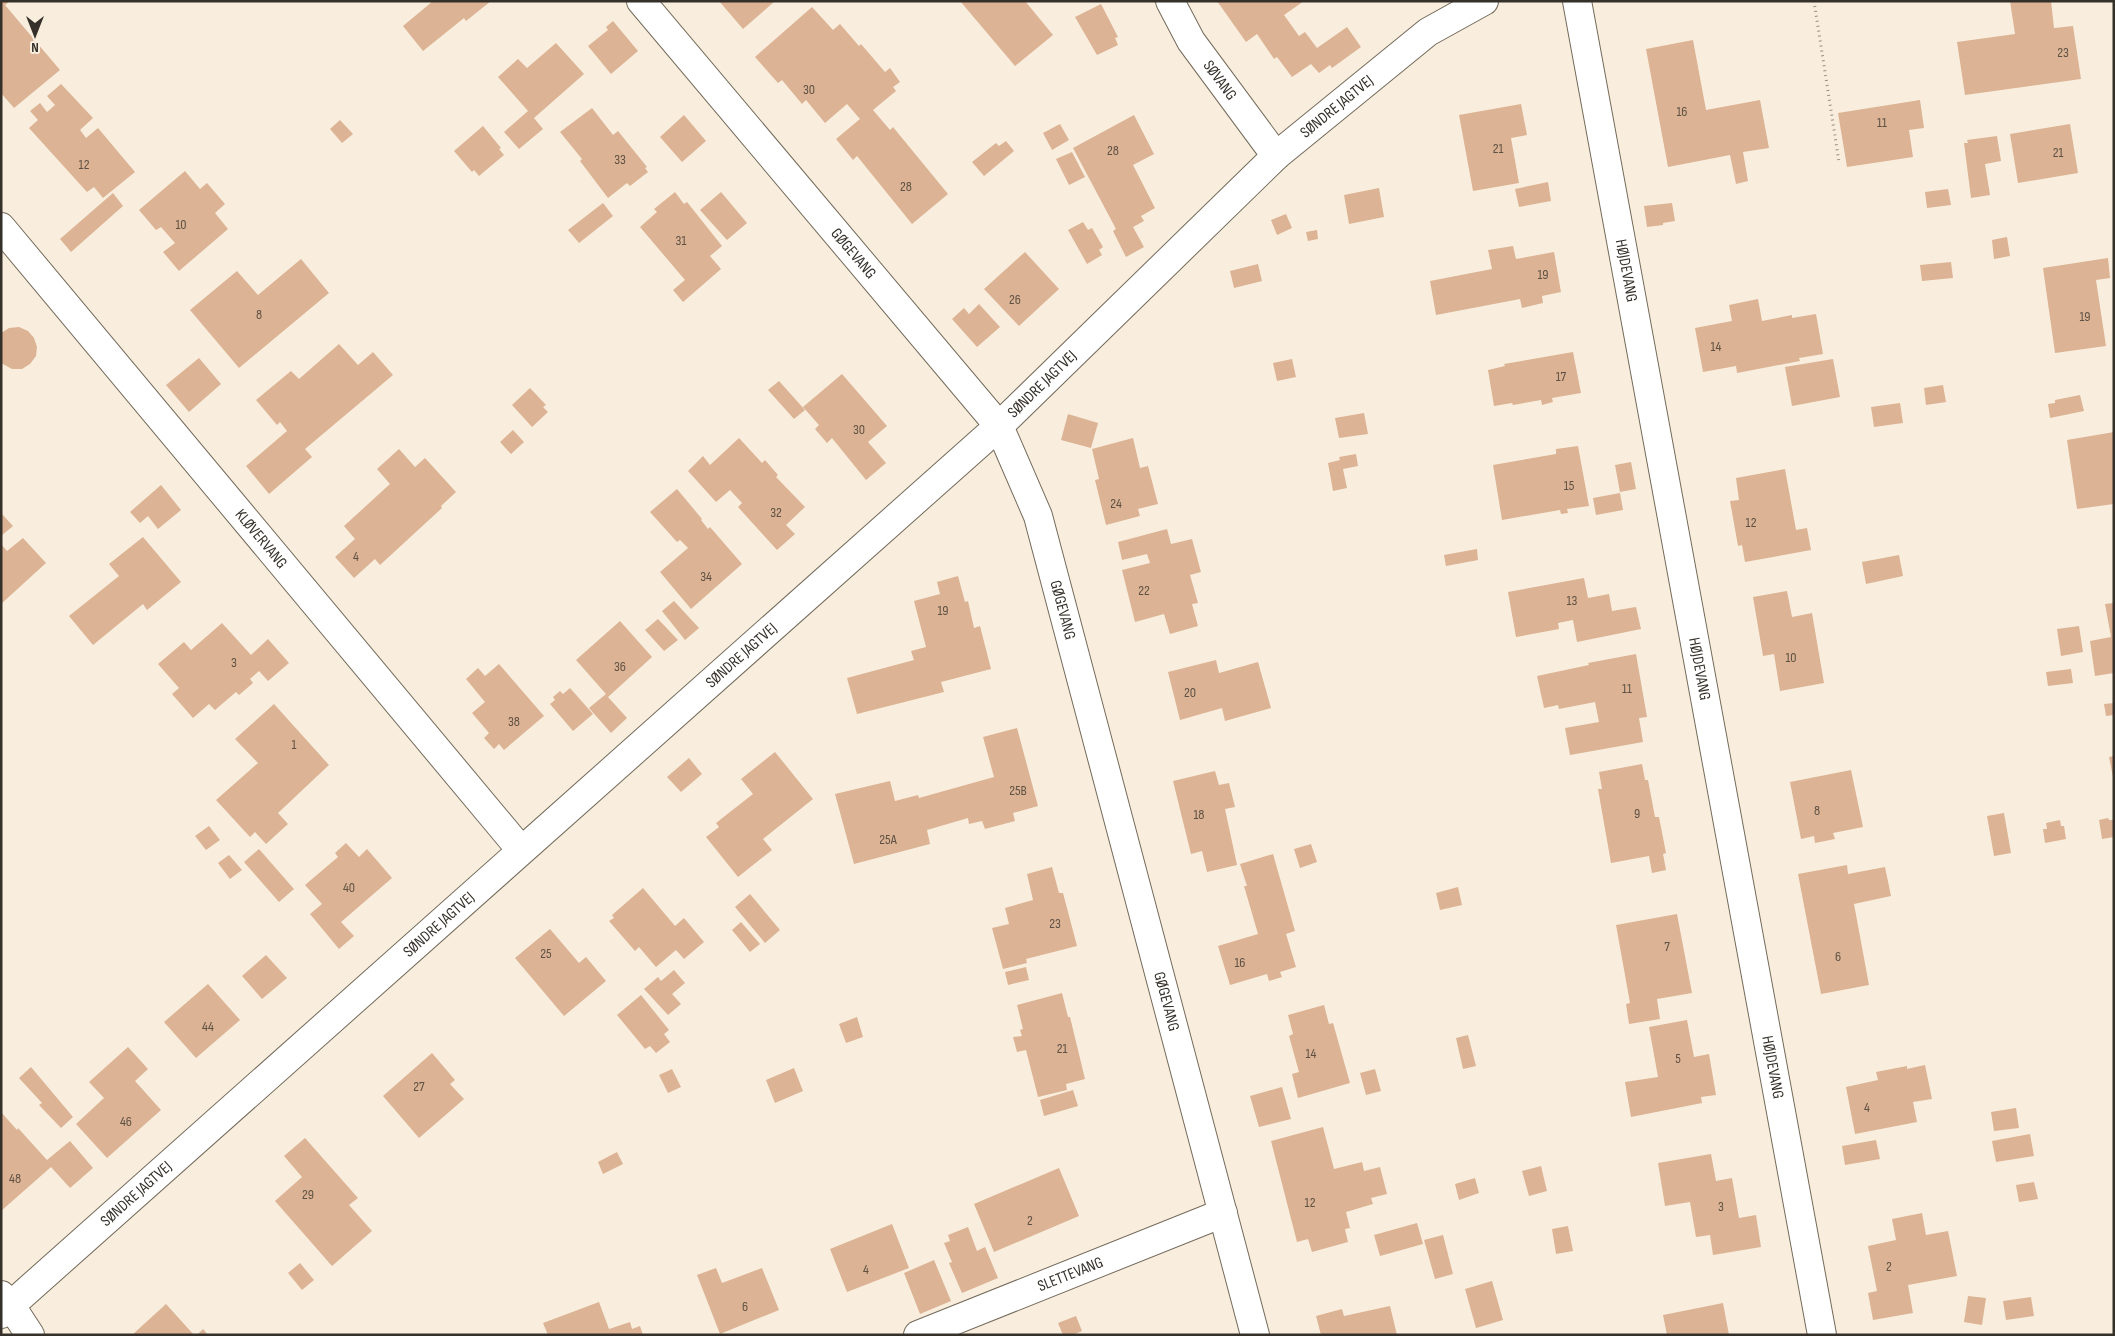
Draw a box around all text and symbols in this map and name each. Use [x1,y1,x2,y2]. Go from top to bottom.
north arrow [10,10,60,60]
text: N [31,39,39,56]
house number: 23 [2057,44,2069,61]
street label: SØVANG [1199,57,1241,104]
street label: SØNDRE JAGTVEJ [1296,71,1377,142]
house number: 30 [803,81,815,98]
house number: 16 [1676,103,1688,120]
house number: 11 [1877,114,1887,131]
house number: 21 [1493,140,1503,157]
house number: 28 [1107,142,1119,159]
house number: 21 [2053,144,2063,161]
house number: 33 [614,151,626,168]
house number: 12 [79,156,90,173]
house number: 28 [900,178,912,195]
house number: 10 [175,216,187,233]
street label: GØGEVANG [827,224,880,283]
house number: 31 [676,232,686,249]
street label: HØJDEVANG [1611,238,1642,303]
house number: 19 [1537,266,1549,283]
house number: 26 [1009,291,1021,308]
house number: 8 [256,306,262,323]
house number: 19 [2079,308,2091,325]
house number: 14 [1711,338,1722,355]
street label: SØNDRE JAGTVEJ [1004,346,1080,422]
house number: 17 [1556,368,1567,385]
house number: 30 [853,421,865,438]
house number: 15 [1564,477,1575,494]
house number: 24 [1110,495,1122,512]
house number: 32 [770,504,782,521]
street label: KLØVERVANG [231,505,291,572]
house number: 12 [1746,514,1757,531]
house number: 4 [353,548,359,565]
house number: 34 [700,568,712,585]
street label: GØGEVANG [1046,578,1080,642]
house number: 22 [1138,582,1150,599]
house number: 13 [1567,592,1578,609]
house number: 19 [937,602,949,619]
street label: SØNDRE JAGTVEJ [702,619,781,692]
street label: HØJDEVANG [1685,636,1715,702]
house number: 10 [1785,649,1797,666]
house number: 3 [231,654,237,671]
house number: 36 [614,658,626,675]
house number: 11 [1622,680,1632,697]
house number: 20 [1184,684,1196,701]
house number: 38 [508,713,520,730]
house number: 1 [292,736,297,753]
house number: 25B [1009,782,1027,799]
house number: 8 [1814,802,1820,819]
house number: 9 [1634,805,1640,822]
house number: 18 [1193,806,1205,823]
house number: 25A [879,831,898,848]
house number: 40 [343,879,355,896]
street label: SØNDRE JAGTVEJ [399,888,478,961]
house number: 23 [1049,915,1061,932]
house number: 7 [1664,938,1670,955]
house number: 25 [540,945,552,962]
house number: 6 [1835,948,1841,965]
house number: 16 [1234,954,1246,971]
street label: GØGEVANG [1150,970,1184,1033]
house number: 44 [202,1018,214,1035]
street label: HØJDEVANG [1758,1034,1788,1100]
house number: 21 [1057,1040,1067,1057]
house number: 14 [1306,1045,1317,1062]
house number: 5 [1675,1050,1681,1067]
house number: 27 [413,1078,425,1095]
house number: 4 [1864,1099,1870,1116]
house number: 46 [120,1113,132,1130]
street label: SØNDRE JAGTVEJ [97,1157,176,1230]
house number: 48 [9,1170,21,1187]
house number: 29 [302,1186,314,1203]
house number: 12 [1305,1194,1316,1211]
house number: 3 [1718,1198,1724,1215]
house number: 2 [1027,1212,1033,1229]
street label: SLETTEVANG [1035,1252,1106,1296]
house number: 2 [1886,1258,1892,1275]
house number: 4 [863,1261,869,1278]
house number: 6 [742,1298,748,1315]

